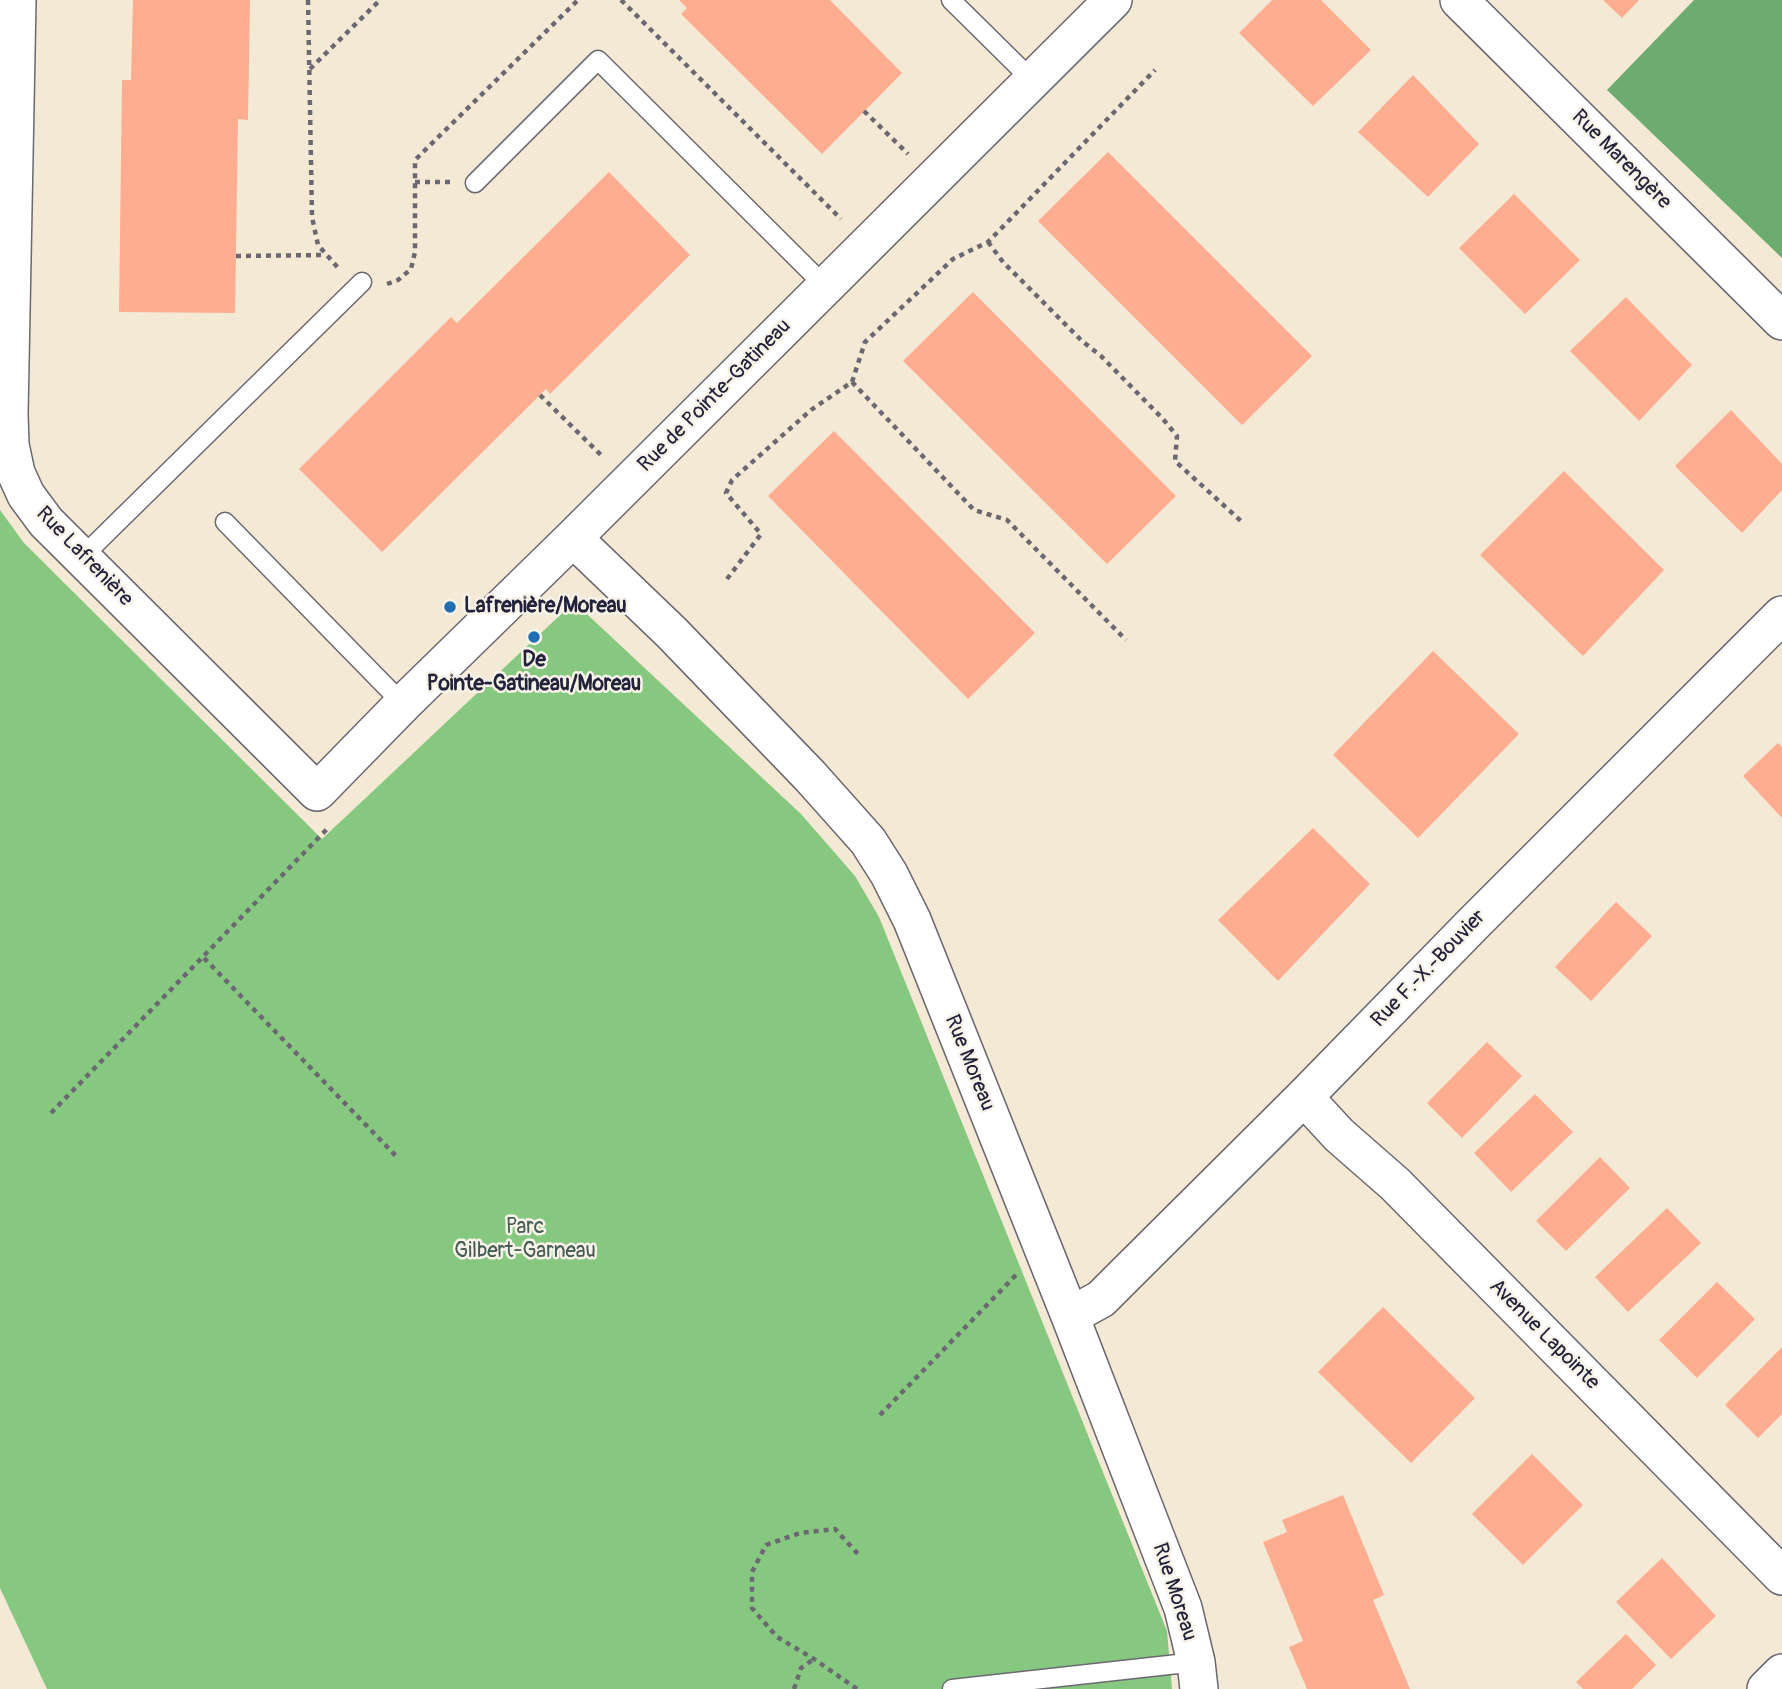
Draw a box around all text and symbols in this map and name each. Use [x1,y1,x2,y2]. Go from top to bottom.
street label: Rue Marengère [1566,105,1676,215]
street label: Rue de Pointe-Gatineau [633,314,797,478]
street label: Rue Lafrenière [30,502,138,612]
place label: Lafrenière/Moreau [464,594,627,620]
marker: Lafrenière/Moreau [442,599,458,615]
marker: De Pointe-Gatineau/Moreau [526,629,542,645]
place label: De Pointe-Gatineau/Moreau [427,648,641,698]
street label: Rue F.-X.-Bouvier [1366,905,1492,1033]
street label: Rue Moreau [938,1011,1000,1115]
park label: Parc Gilbert-Garneau [454,1215,596,1265]
street label: Avenue Lapointe [1483,1274,1605,1396]
street label: Rue Moreau [1146,1540,1202,1644]

